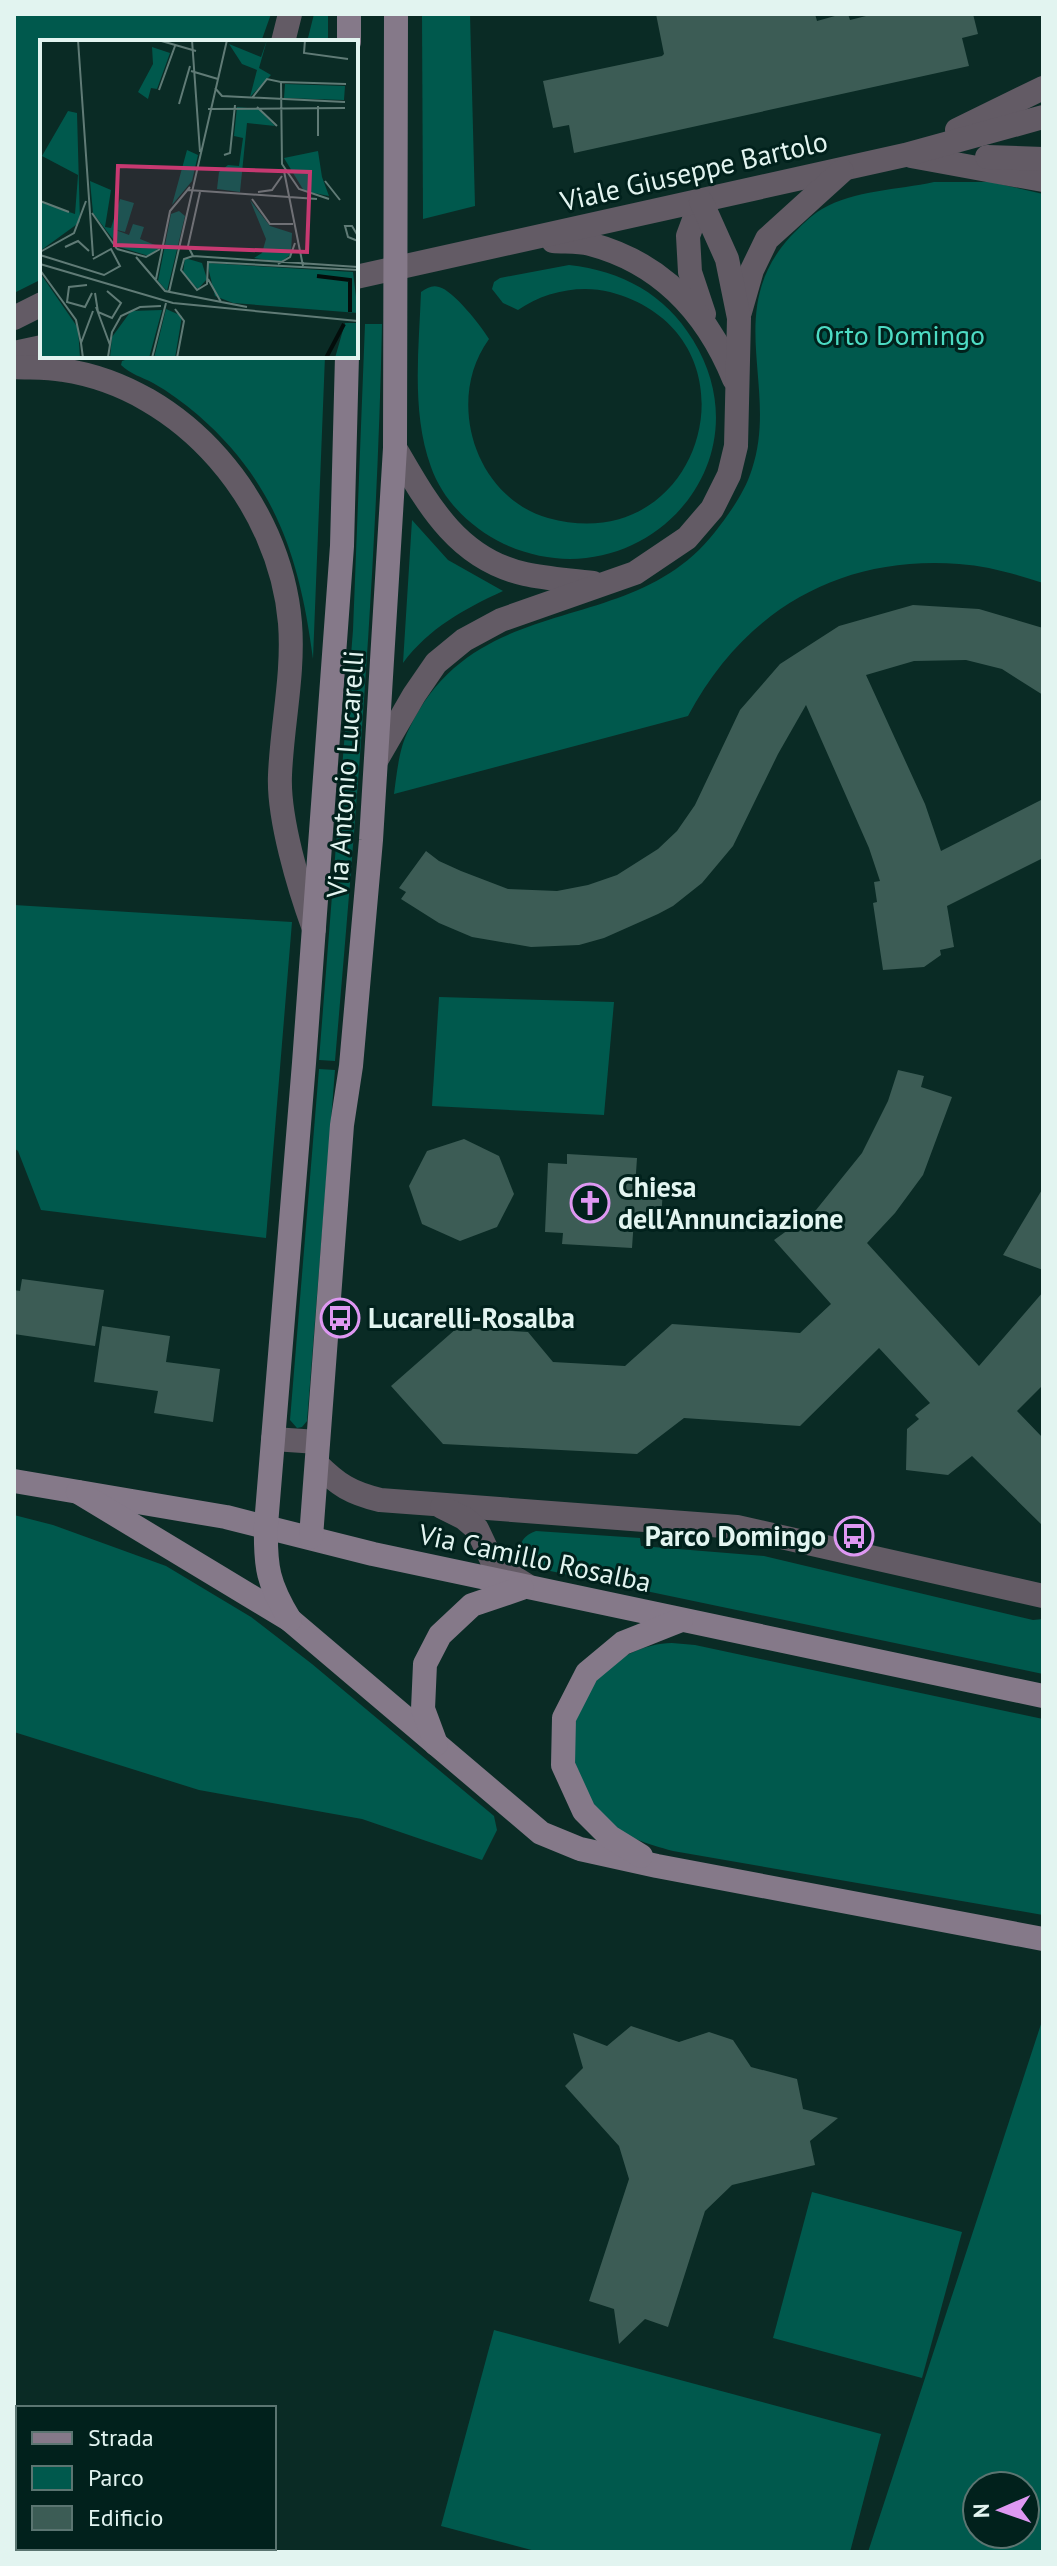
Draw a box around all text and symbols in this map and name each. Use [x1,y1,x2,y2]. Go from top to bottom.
inset map [40,40,358,358]
street label: Viale Giuseppe Bartolo [556,122,831,219]
park label: Orto Domingo [815,316,985,353]
street label: Via Antonio Lucarelli [317,649,372,900]
place label: Chiesa dell'Annunciazione [618,1168,844,1237]
church icon: Chiesa dell'Annunciazione [569,1182,611,1224]
bus stop icon: Lucarelli-Rosalba [319,1297,361,1339]
place label: Lucarelli-Rosalba [368,1299,575,1336]
street label: Via Camillo Rosalba [415,1515,655,1600]
bus stop icon: Parco Domingo [833,1515,875,1557]
place label: Parco Domingo [645,1517,826,1554]
legend [16,2406,276,2550]
text: Strada [88,2422,154,2453]
text: Parco [88,2462,144,2493]
north arrow [961,2470,1041,2550]
text: Edificio [88,2502,163,2533]
text: N [967,2503,995,2518]

